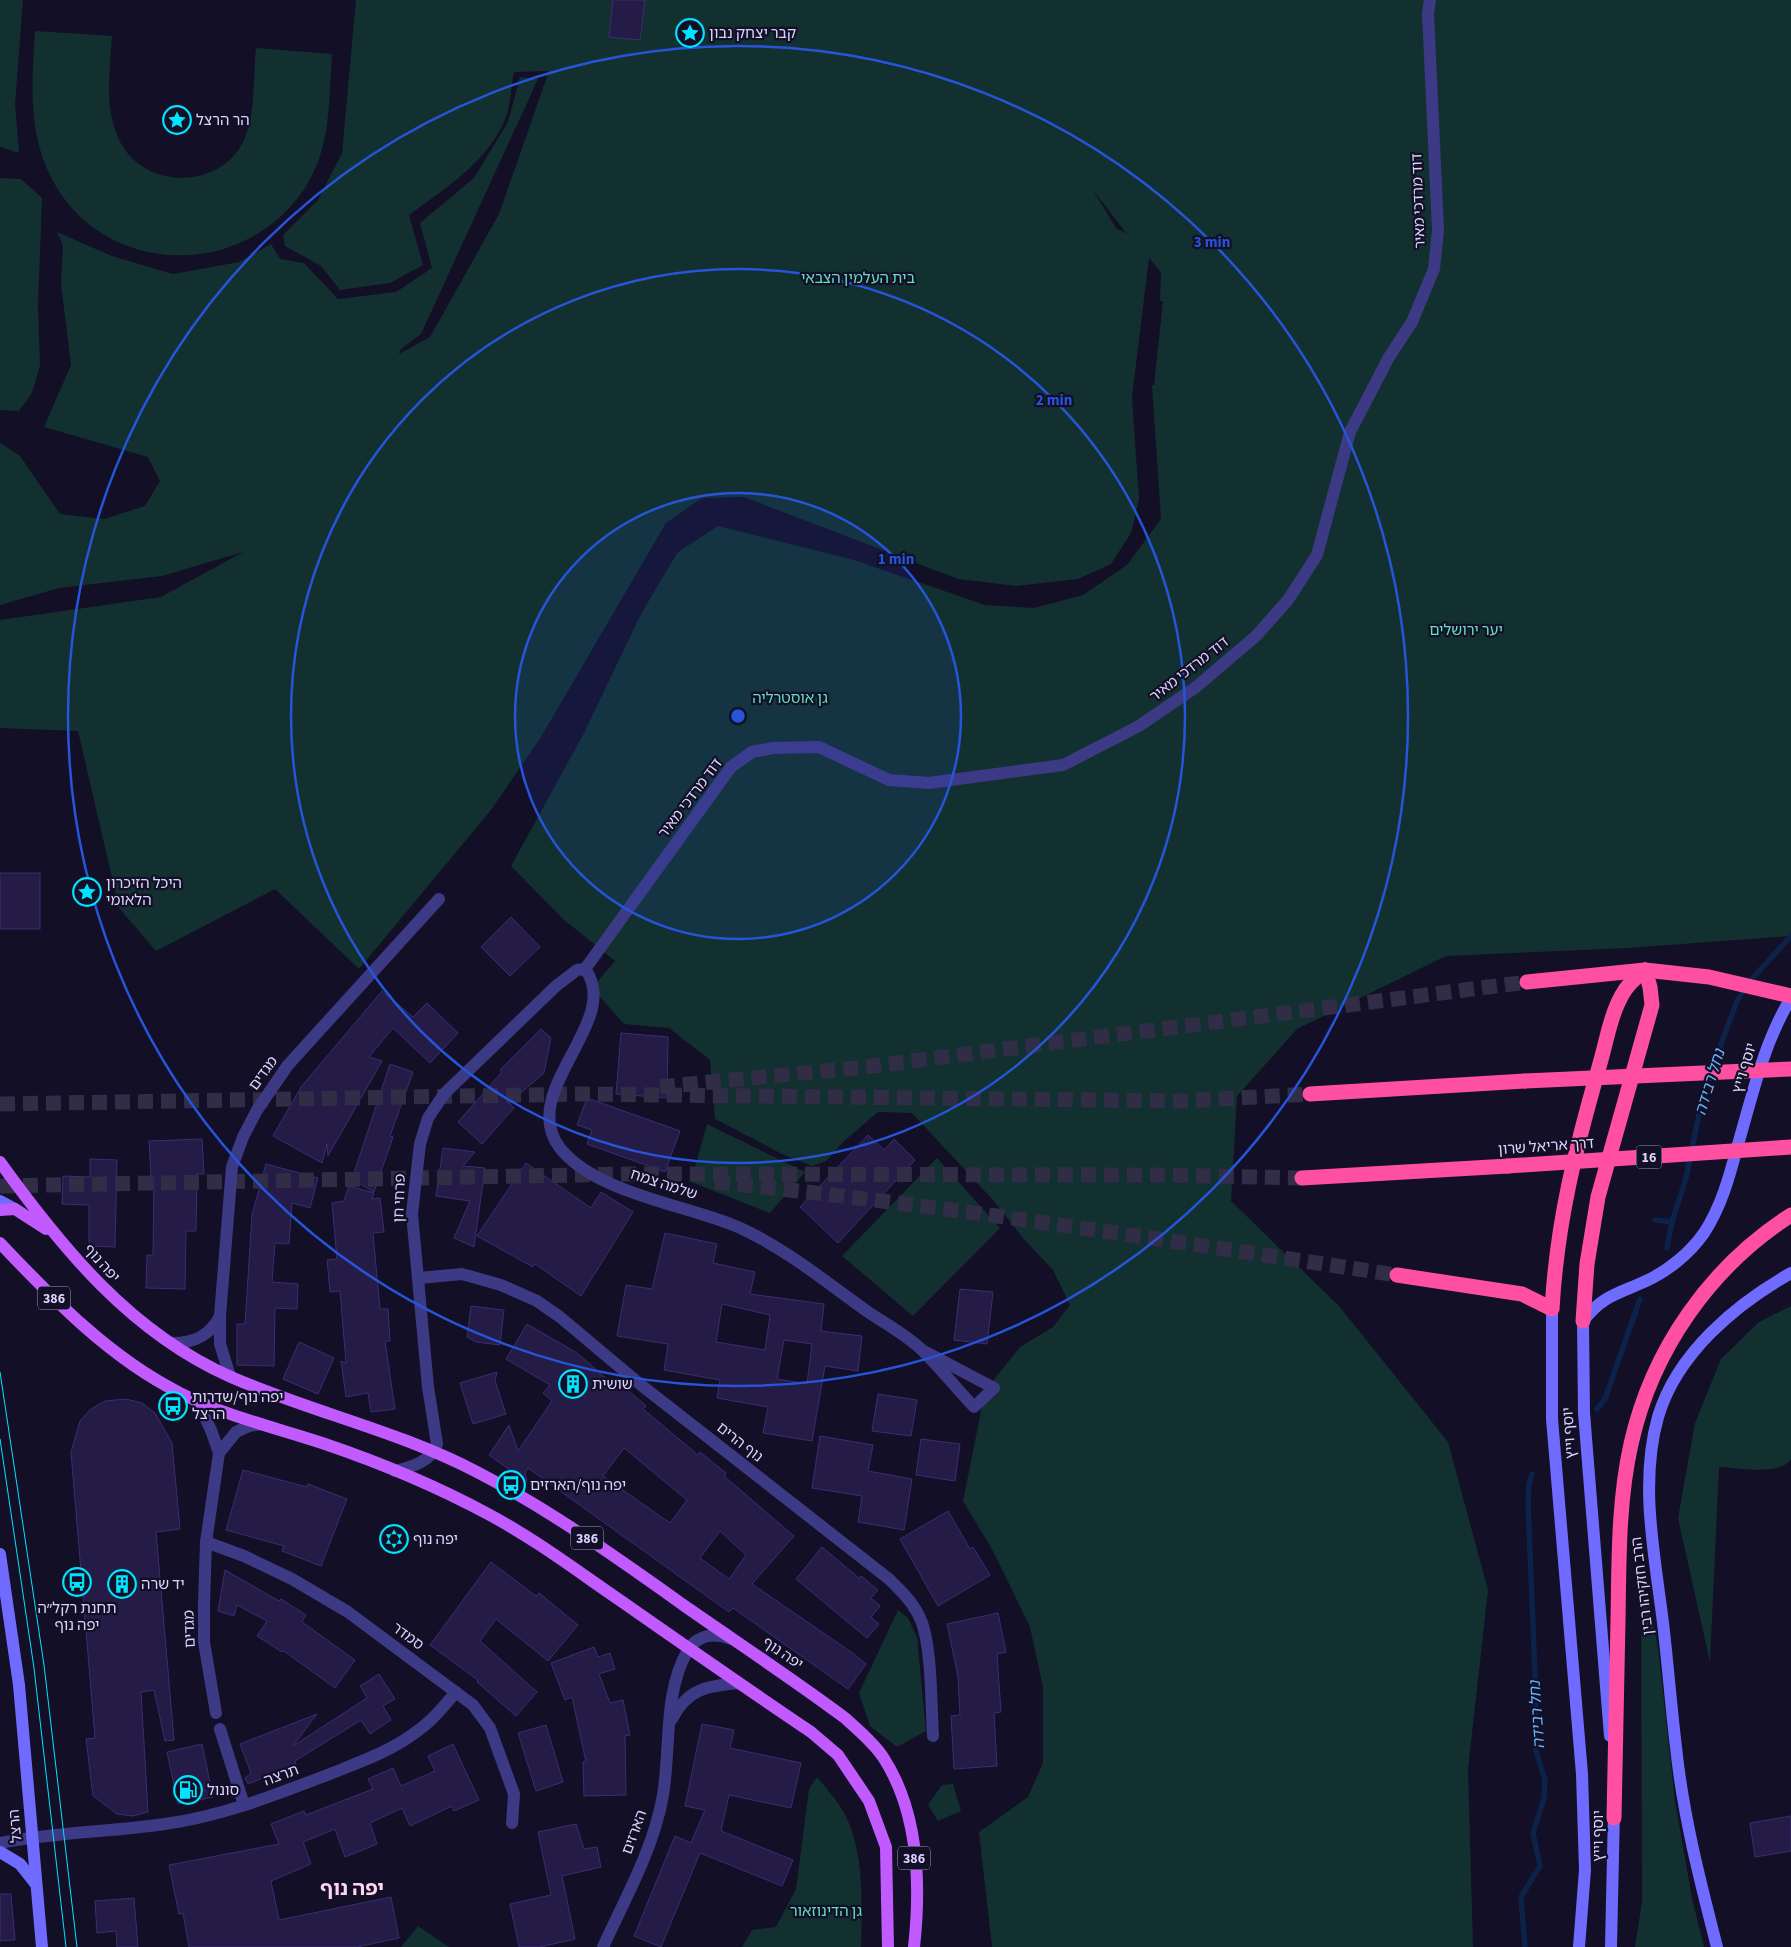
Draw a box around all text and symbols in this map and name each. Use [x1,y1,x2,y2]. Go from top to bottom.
place icon: קבר יצחק נבון [675,18,705,48]
place label: קבר יצחק נבון [709,23,796,44]
place icon: הר הרצל [162,105,192,135]
place label: הר הרצל [196,110,250,131]
street label: דוד מרדכי מאיר [1406,153,1431,249]
text: 3 min [1194,232,1230,253]
park label: בית העלמין הצבאי [801,268,915,289]
text: 2 min [1036,390,1072,411]
text: 1 min [878,549,914,570]
park label: יער ירושלים [1429,620,1503,641]
street label: דוד מרדכי מאיר [1145,632,1233,707]
park label: גן אוסטרליה [752,688,828,709]
centre of rings [729,707,747,725]
street label: דוד מרדכי מאיר [653,754,727,843]
place label: היכל הזיכרון הלאומי [106,873,182,911]
place icon: היכל הזיכרון הלאומי [72,877,102,907]
street label: יוסף וייץ [1727,1040,1762,1096]
water label: נחל רבידה [1689,1046,1731,1118]
street label: מגדים [244,1052,283,1095]
street label: דרך אריאל שרון [1497,1133,1595,1160]
road number: 16 [1636,1146,1662,1168]
street label: שלמה צמח [628,1164,700,1205]
street label: פרחי חן [388,1173,411,1223]
street label: יפה נוף [79,1240,124,1287]
road number: 386 [38,1286,70,1310]
building icon: שושית [558,1369,588,1399]
place label: שושית [592,1374,633,1395]
place label: יפה נוף/שדרות הרצל [192,1387,283,1425]
bus stop icon: יפה נוף/שדרות הרצל [158,1391,188,1421]
street label: יוסף וייץ [1557,1406,1582,1459]
street label: נוף הרים [712,1417,767,1467]
bus stop icon: יפה נוף/הארזים [496,1470,526,1500]
place label: יפה נוף/הארזים [530,1475,626,1496]
synagogue icon: יפה נוף [379,1524,409,1554]
road number: 386 [571,1526,603,1550]
place label: יפה נוף [413,1529,458,1550]
street label: הרב חזקיהו רבין [1626,1536,1659,1636]
bus stop icon: תחנת רקל״ה יפה נוף [62,1567,92,1597]
building icon: יד שרה [107,1569,137,1599]
place label: יד שרה [141,1574,185,1595]
place label: תחנת רקל״ה יפה נוף [37,1598,117,1636]
street label: מגדים [178,1610,201,1648]
street label: סמדר [387,1618,428,1655]
street label: יפה נוף [758,1632,807,1675]
water label: נחל רבידה [1524,1679,1550,1750]
street label: תרצה [261,1759,302,1791]
fuel station icon: סונול [173,1775,203,1805]
place label: סונול [207,1780,239,1801]
street label: הארזים [617,1807,652,1857]
street label: הרצל [4,1808,27,1844]
street label: יוסף וייץ [1588,1810,1609,1862]
road number: 386 [898,1846,930,1870]
district label: יפה נוף [320,1875,384,1903]
park label: גן הדינוזאור [790,1901,863,1922]

